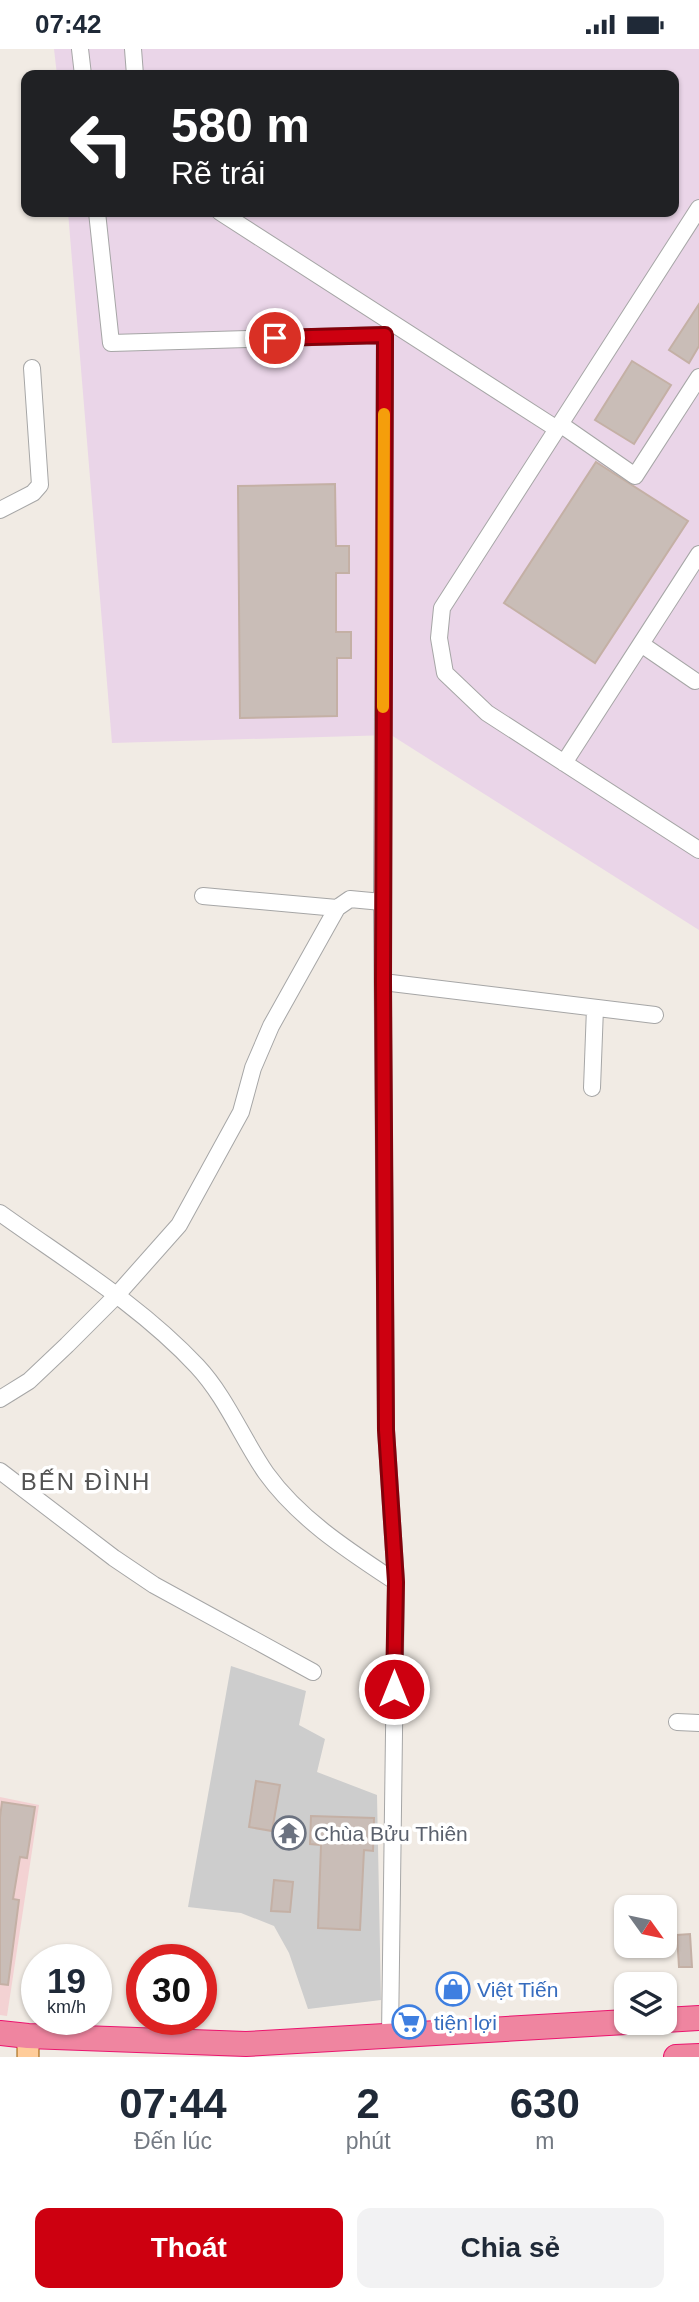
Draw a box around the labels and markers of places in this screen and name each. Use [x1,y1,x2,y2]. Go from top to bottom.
pin [245,308,305,368]
temple icon: Chùa Bửu Thiên [270,1814,308,1852]
place label: Chùa Bửu Thiên [314,1822,468,1845]
shop icon: Việt Tiến [434,1970,472,2008]
place label: Việt Tiến [477,1978,558,2001]
supermarket icon: tiện lợi [390,2003,428,2041]
place label: tiện lợi [434,2011,497,2034]

